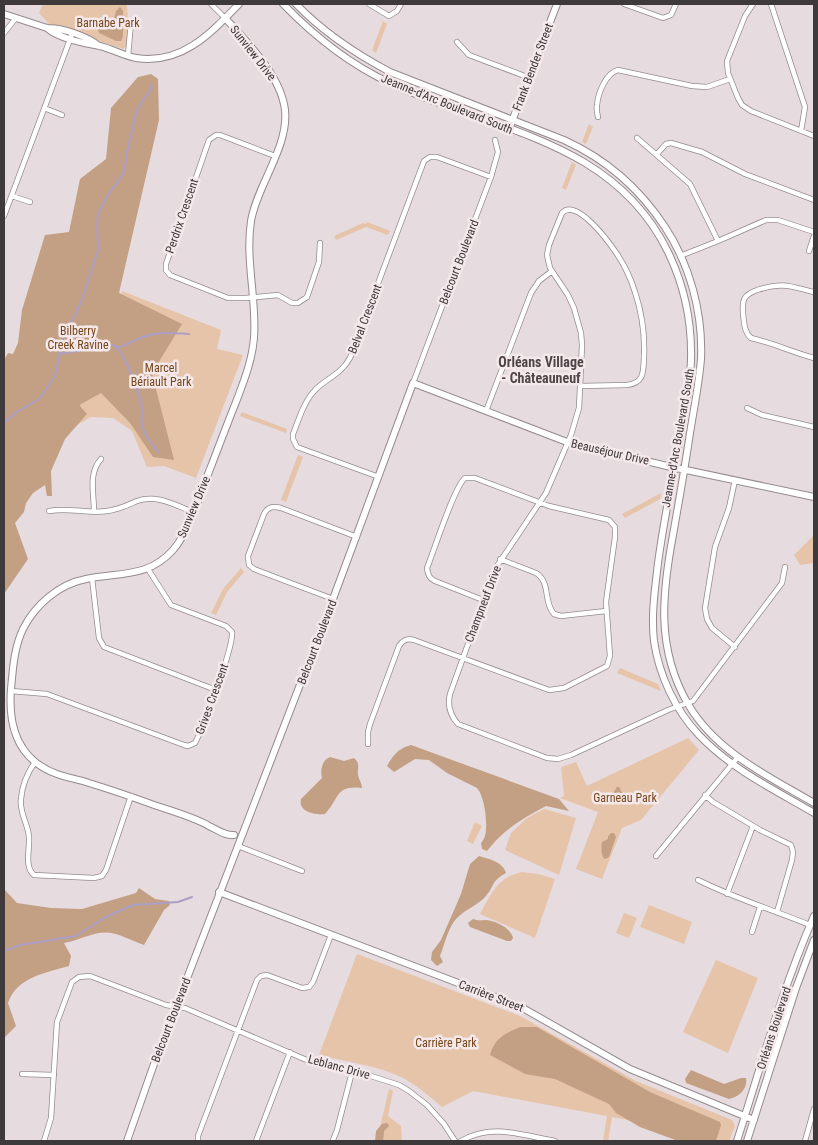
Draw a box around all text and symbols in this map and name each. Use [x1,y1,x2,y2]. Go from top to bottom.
park label: Barnabe Park [76,16,140,30]
street label: Frank Bender Street [510,21,556,113]
street label: Sunview Drive [227,23,279,84]
street label: Jeanne-d'Arc Boulevard South [379,71,515,137]
street label: Perdrix Crescent [163,176,201,255]
street label: Belcourt Boulevard [436,218,482,306]
street label: Belval Crescent [345,282,385,356]
park label: Bilberry Creek Ravine [47,324,109,352]
district label: Orléans Village - Châteauneuf [498,354,584,386]
park label: Marcel Bériault Park [131,361,192,389]
street label: Jeanne-d'Arc Boulevard South [659,367,697,508]
street label: Beauséjour Drive [570,436,651,468]
street label: Sunview Drive [175,474,213,540]
street label: Champneuf Drive [462,563,504,644]
street label: Belcourt Boulevard [294,598,340,686]
street label: Grives Crescent [193,661,231,736]
park label: Garneau Park [593,791,657,805]
street label: Belcourt Boulevard [148,976,194,1064]
street label: Carrière Street [457,977,526,1015]
street label: Orléans Boulevard [754,985,794,1071]
park label: Carrière Park [415,1036,477,1050]
street label: Leblanc Drive [306,1052,372,1082]

